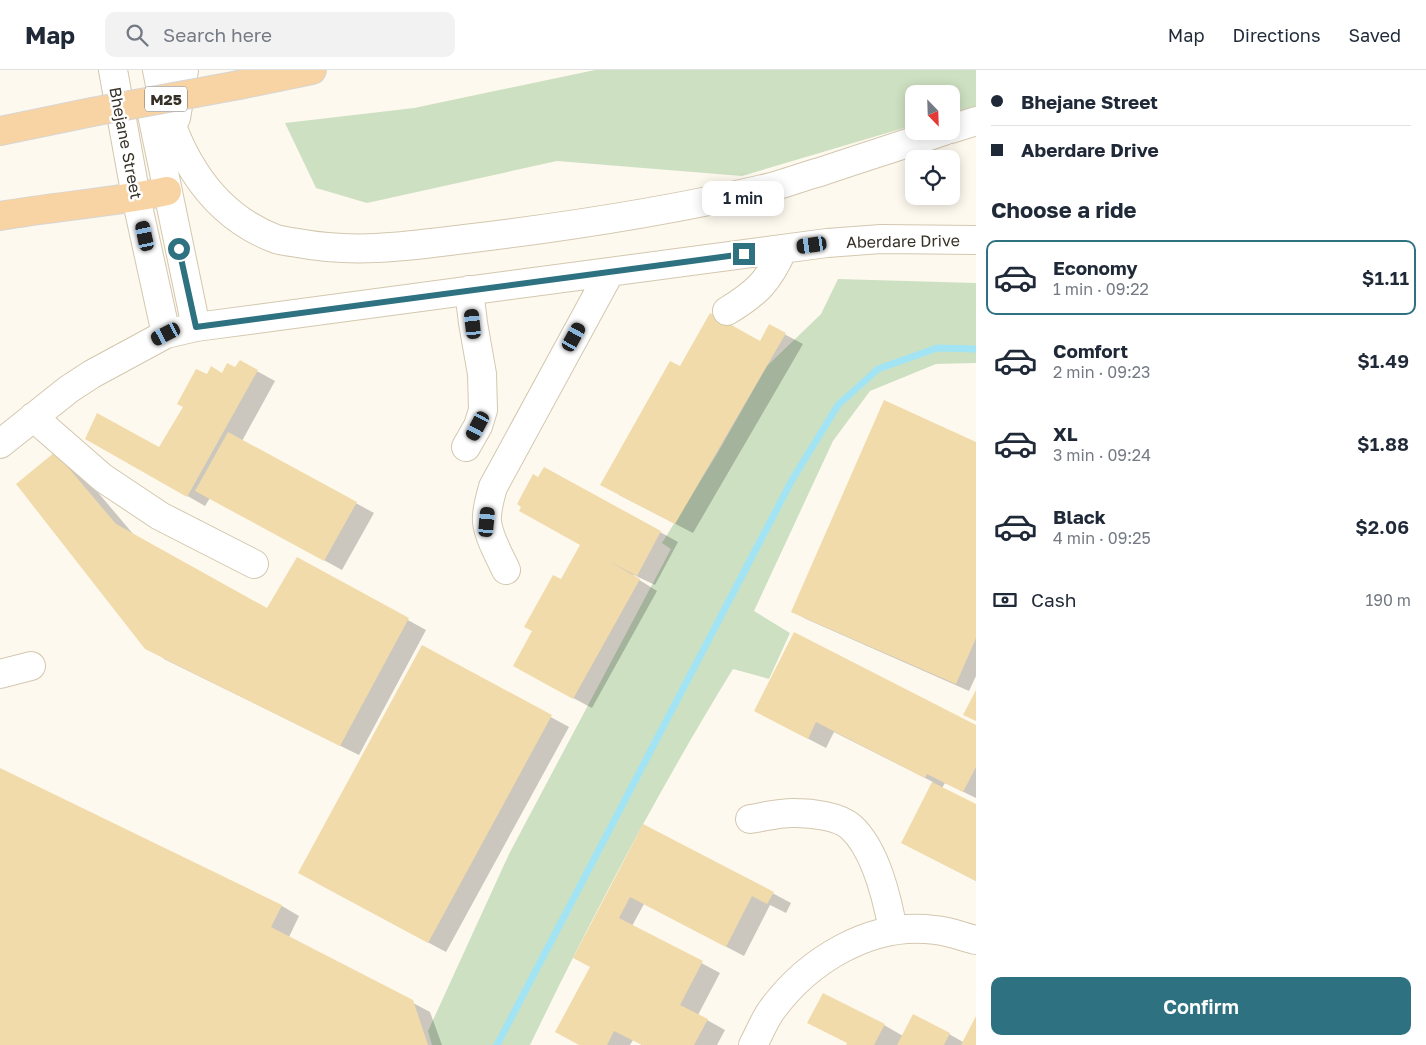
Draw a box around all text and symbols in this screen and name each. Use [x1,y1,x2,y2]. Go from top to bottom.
search box [105,12,455,57]
text: Map [25,20,75,49]
icon: search [123,21,151,49]
text: Search here [163,23,272,46]
text: Map [1168,24,1204,46]
text: Directions [1232,24,1320,46]
text: Saved [1348,24,1401,46]
street label: Bhejane Street [105,85,147,201]
north arrow [905,85,960,140]
map controls [905,85,960,205]
road number: M25 [145,86,187,112]
text: Bhejane Street [1021,90,1158,113]
text: Aberdare Drive [1021,138,1159,161]
button: locate [905,150,960,205]
callout: 1 min [703,181,785,216]
text: 1 min [723,188,763,208]
text: Choose a ride [991,196,1137,223]
car [134,220,155,252]
street label: Aberdare Drive [846,230,960,252]
car [796,235,827,255]
route start [168,238,190,260]
route end [733,243,755,265]
icon: car [993,255,1038,300]
text: Economy [1053,256,1138,279]
text: $1.11 [1362,266,1409,289]
text: 1 min · 09:22 [1053,279,1149,299]
car [463,308,482,340]
car [560,320,587,354]
car [149,321,182,347]
icon: car [993,338,1038,383]
text: Comfort [1053,339,1128,362]
text: $1.49 [1357,349,1409,372]
text: 2 min · 09:23 [1053,362,1150,382]
car [464,409,491,443]
icon: car [993,421,1038,466]
text: XL [1053,422,1078,445]
text: $1.88 [1357,432,1409,455]
text: 3 min · 09:24 [1053,445,1151,465]
icon: car [993,504,1038,549]
text: Black [1053,505,1106,528]
car [478,506,495,538]
text: $2.06 [1355,515,1409,538]
text: 4 min · 09:25 [1053,528,1151,548]
icon: cash [991,586,1019,614]
text: Cash [1031,588,1076,611]
text: 190 m [1365,590,1411,610]
button: Confirm [991,977,1411,1035]

